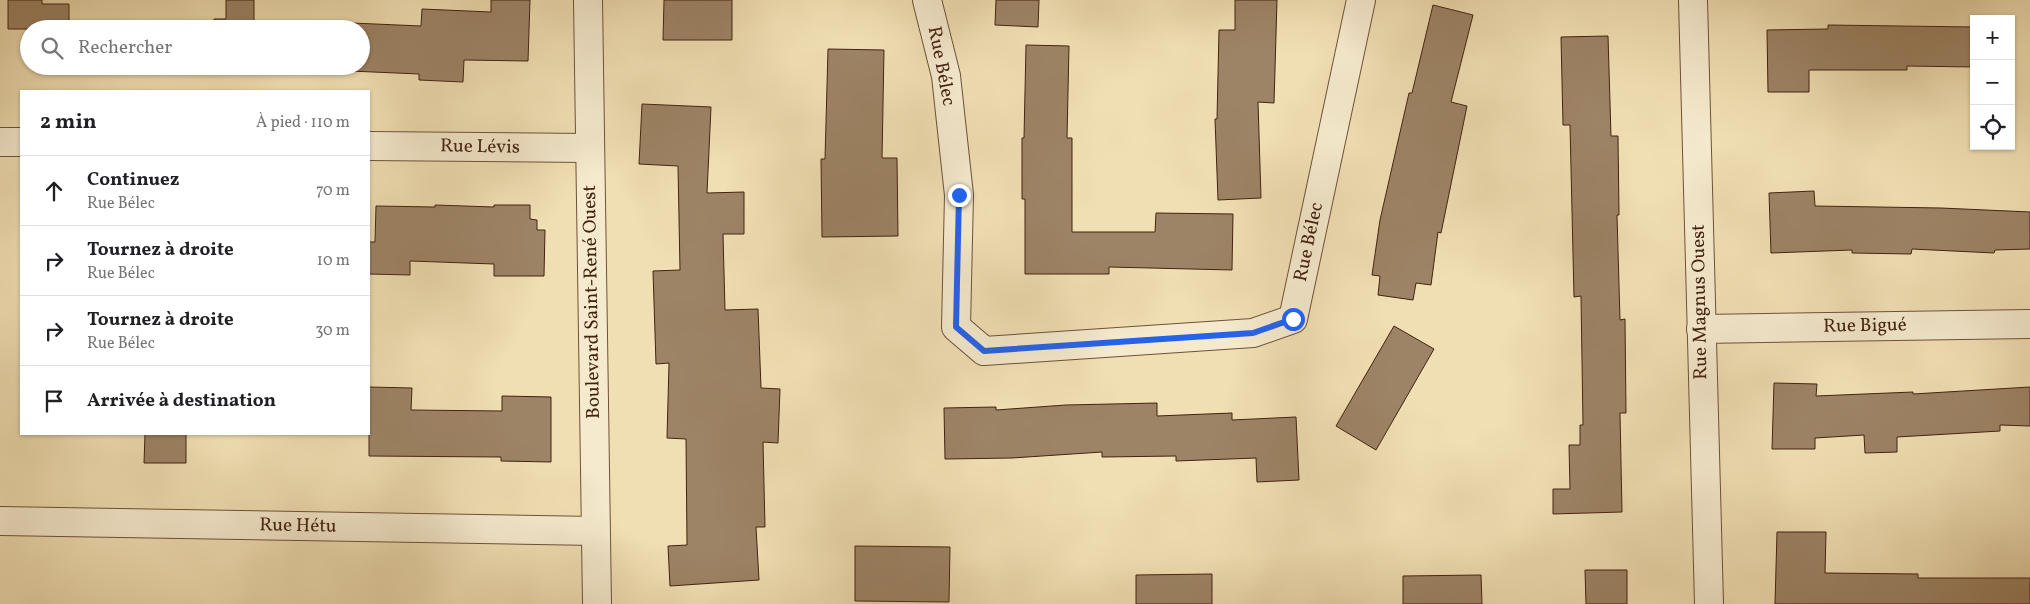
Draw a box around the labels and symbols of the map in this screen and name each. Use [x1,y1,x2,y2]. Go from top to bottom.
street label: Rue Bélec [921,24,961,108]
street label: Rue Lévis [440,133,520,161]
street label: Boulevard Saint-René Ouest [577,184,607,419]
route end [948,184,971,207]
street label: Rue Bélec [1288,200,1330,284]
street label: Rue Magnus Ouest [1686,224,1714,380]
route start [1282,308,1305,331]
street label: Rue Bigué [1823,312,1907,340]
street label: Rue Hétu [259,512,337,540]

